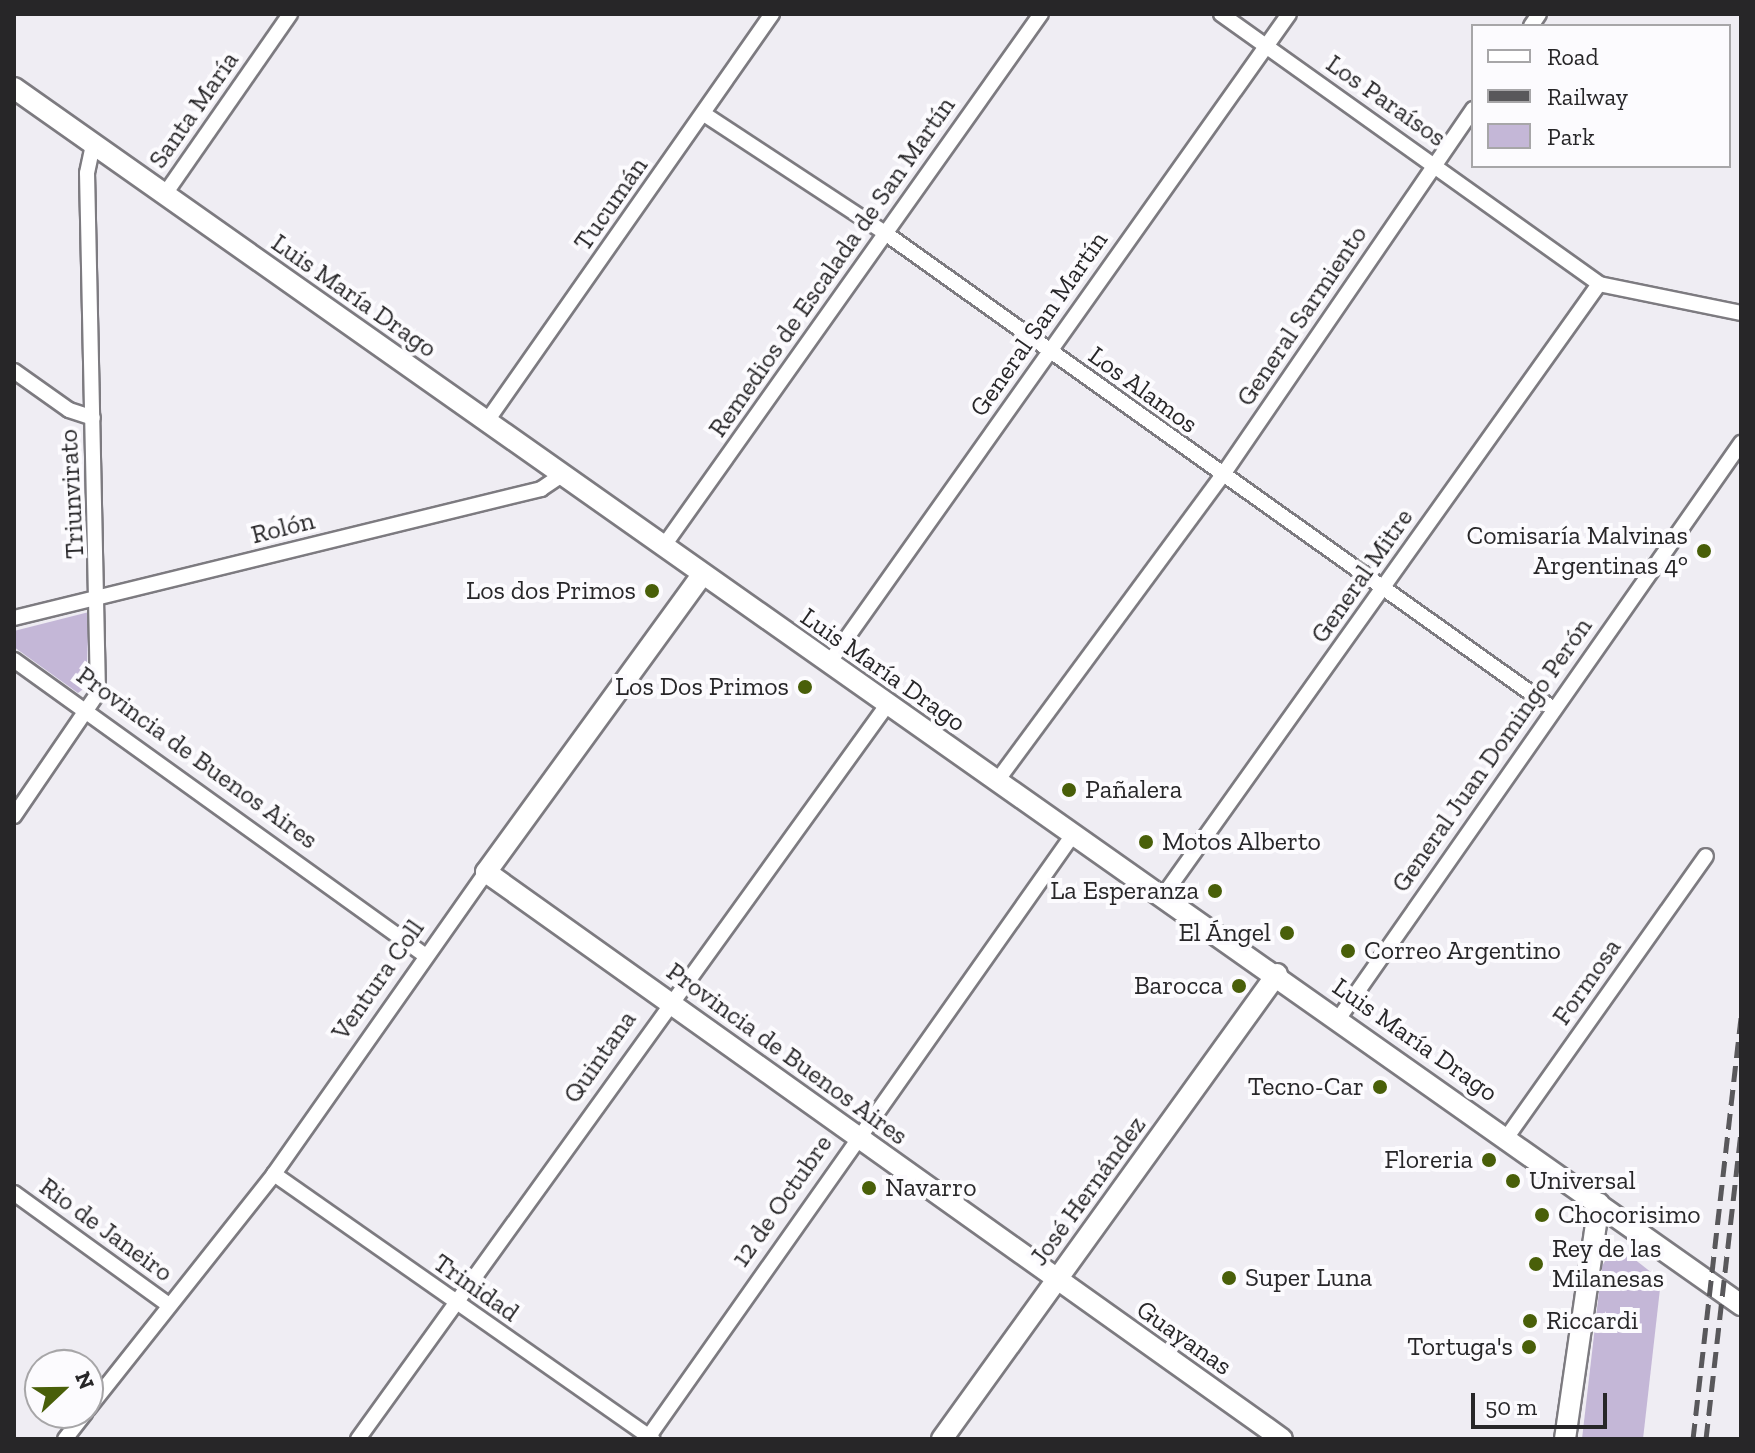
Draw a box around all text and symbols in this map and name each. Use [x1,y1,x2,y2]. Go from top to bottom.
legend [1471,24,1731,168]
text: Road [1547,42,1599,71]
street label: Santa María [142,46,246,174]
street label: Los Paraísos [1320,48,1452,154]
text: Railway [1547,82,1628,111]
street label: Remedios de Escalada de San Martín [702,91,962,443]
text: Park [1547,122,1595,151]
street label: Tucumán [567,151,655,257]
street label: General Sarmiento [1230,220,1374,412]
street label: General San Martín [963,225,1115,423]
street label: Luis María Drago [265,227,443,365]
street label: Los Alamos [1082,340,1204,440]
street label: Triunvirato [53,428,91,560]
street label: General Mitre [1304,503,1420,649]
street label: Rolón [248,505,318,551]
place label: Comisaría Malvinas Argentinas 4° [1466,520,1688,582]
marker: Comisaría Malvinas Argentinas 4° [1695,542,1713,560]
place label: Los dos Primos [466,575,636,607]
marker: Los dos Primos [643,582,661,600]
street label: Luis María Drago [794,601,972,739]
street label: General Juan Domingo Perón [1385,612,1599,898]
street label: Provincia de Buenos Aires [70,660,324,856]
place label: Los Dos Primos [615,671,789,703]
marker: Los Dos Primos [796,678,814,696]
place label: Pañalera [1085,774,1182,806]
marker: Pañalera [1060,781,1078,799]
place label: Motos Alberto [1162,826,1322,858]
marker: Motos Alberto [1137,833,1155,851]
place label: La Esperanza [1050,875,1199,907]
marker: La Esperanza [1206,882,1224,900]
street label: Ventura Coll [325,914,431,1046]
place label: El Ángel [1178,917,1271,949]
marker: El Ángel [1278,924,1296,942]
street label: Formosa [1546,933,1628,1031]
place label: Correo Argentino [1364,935,1562,967]
marker: Correo Argentino [1339,942,1357,960]
street label: Provincia de Buenos Aires [660,956,914,1152]
place label: Barocca [1134,970,1223,1002]
street label: Luis María Drago [1326,971,1504,1109]
marker: Barocca [1230,977,1248,995]
street label: Quintana [557,1005,643,1109]
place label: Tecno-Car [1248,1071,1364,1103]
marker: Tecno-Car [1371,1078,1389,1096]
street label: José Hernández [1023,1110,1153,1272]
street label: 12 de Octubre [725,1129,839,1273]
place label: Floreria [1384,1144,1473,1176]
marker: Floreria [1480,1151,1498,1169]
place label: Universal [1529,1165,1636,1197]
street label: Rio de Janeiro [33,1171,179,1289]
place label: Navarro [885,1172,977,1204]
marker: Universal [1504,1172,1522,1190]
marker: Navarro [860,1179,878,1197]
place label: Chocorisimo [1558,1199,1701,1231]
marker: Chocorisimo [1533,1206,1551,1224]
place label: Rey de las Milanesas [1552,1233,1664,1294]
street label: Trinidad [427,1247,525,1329]
marker: Rey de las Milanesas [1527,1255,1545,1273]
place label: Super Luna [1245,1262,1373,1294]
marker: Super Luna [1220,1269,1238,1287]
street label: Guayanas [1130,1294,1238,1382]
place label: Riccardi [1546,1305,1638,1337]
marker: Riccardi [1521,1312,1539,1330]
place label: Tortuga's [1407,1331,1513,1363]
marker: Tortuga's [1520,1338,1538,1356]
north arrow [24,1349,104,1429]
text: N [69,1368,101,1393]
scale bar [1475,1377,1611,1427]
text: 50 m [1485,1392,1537,1421]

